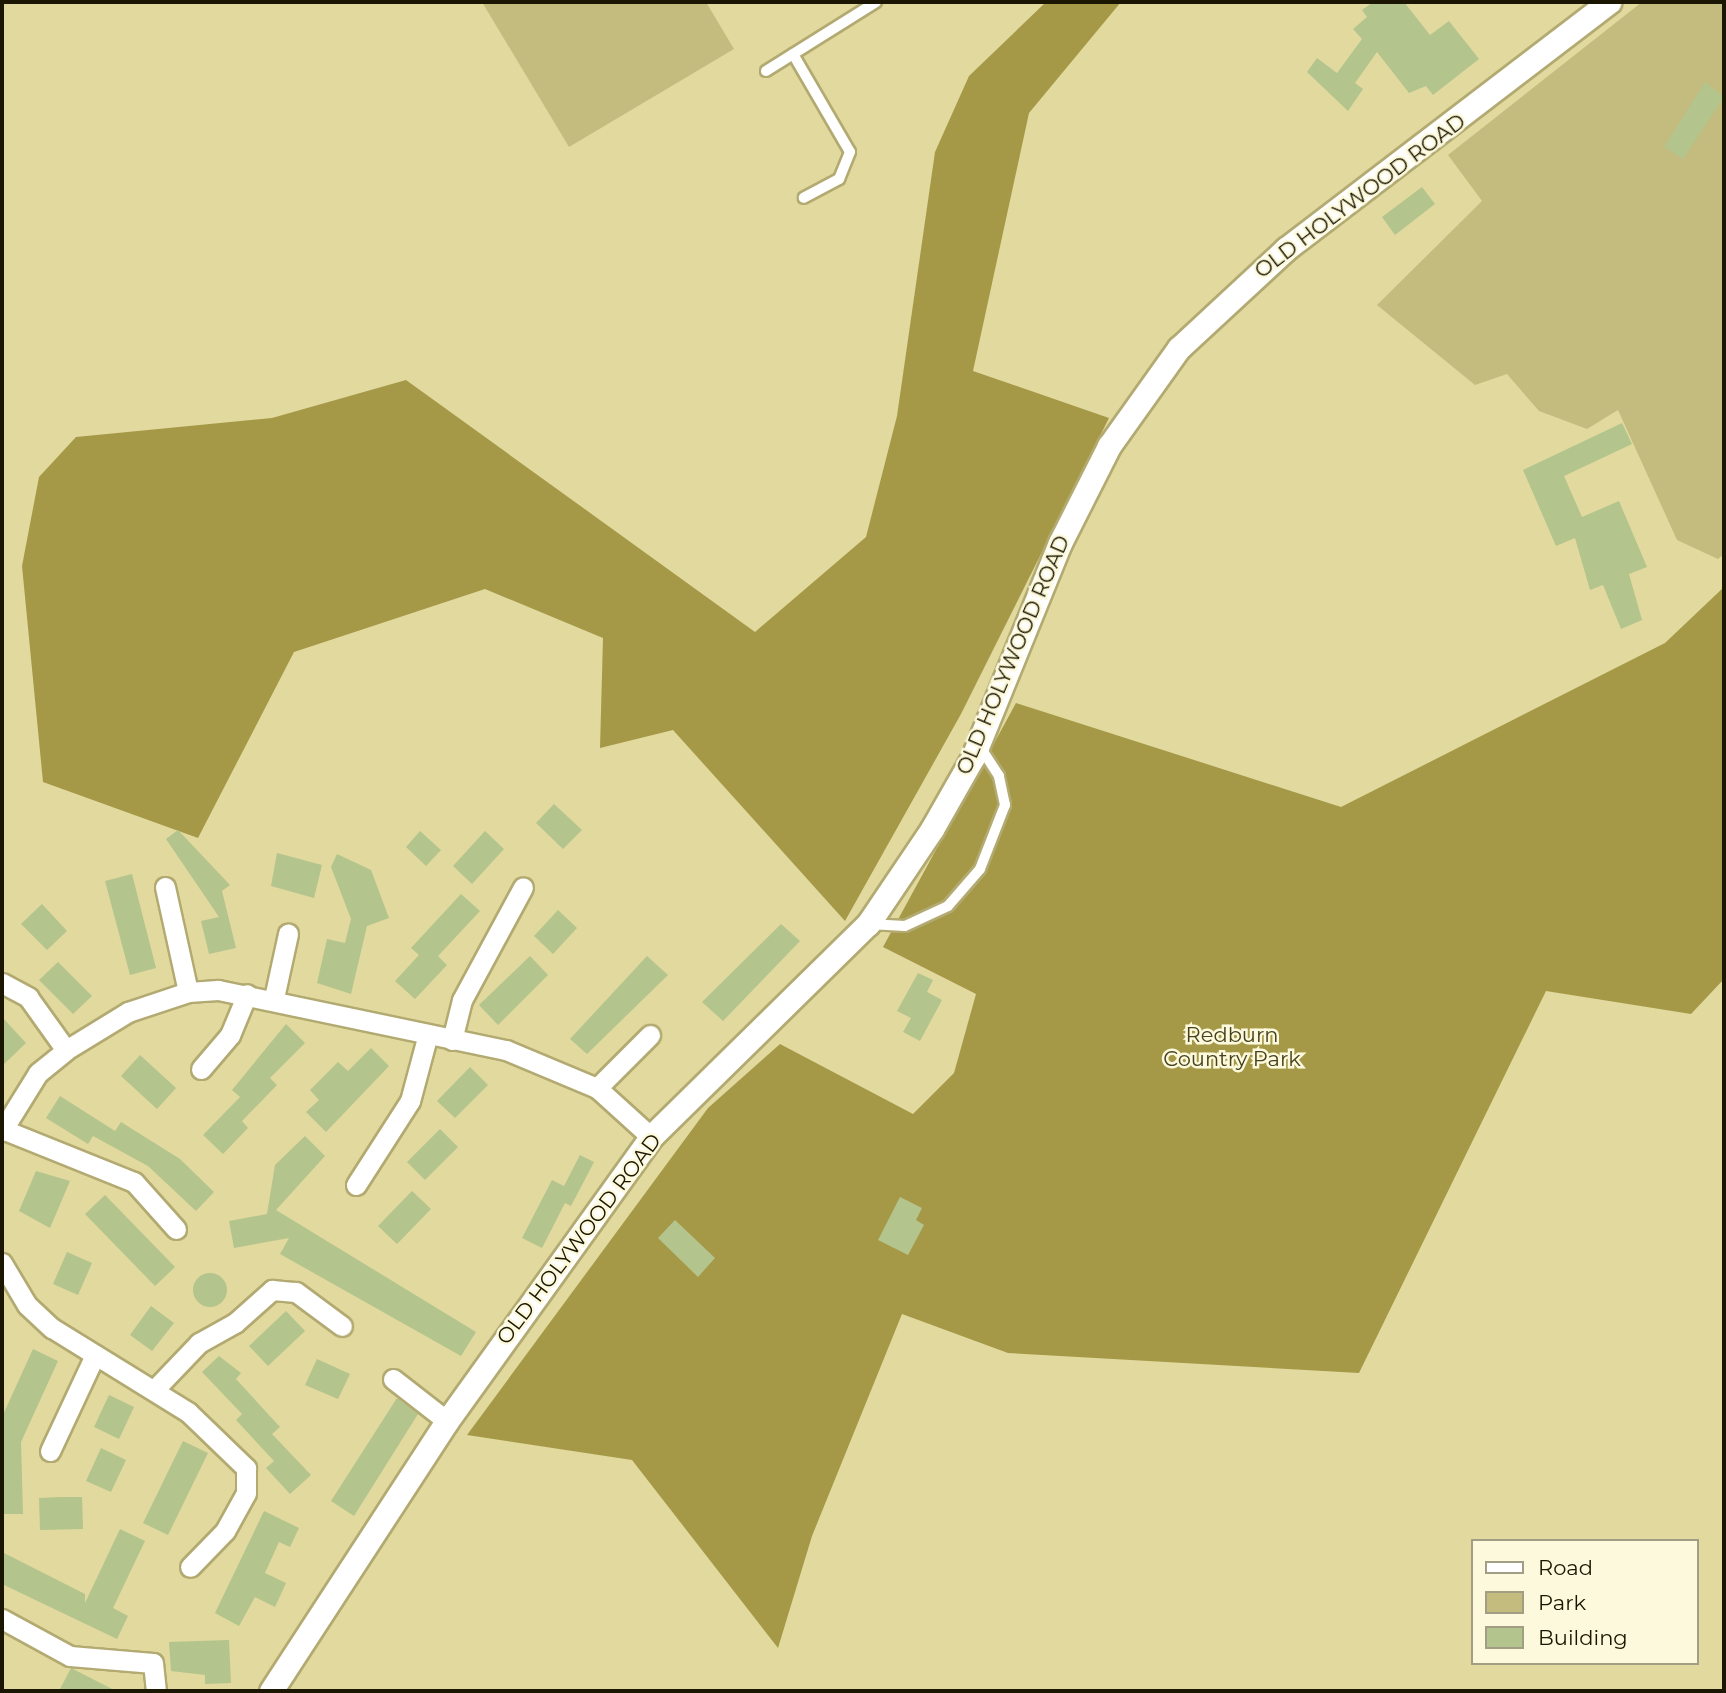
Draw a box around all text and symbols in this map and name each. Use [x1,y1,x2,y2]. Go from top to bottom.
street label: OLD HOLYWOOD ROAD [1250,109,1470,283]
street label: OLD HOLYWOOD ROAD [951,532,1075,778]
park label: Redburn Country Park [1163,1022,1301,1072]
street label: OLD HOLYWOOD ROAD [492,1129,666,1349]
legend [1470,1539,1698,1665]
text: Road [1538,1555,1593,1580]
text: Park [1538,1590,1586,1615]
text: Building [1538,1625,1628,1650]

